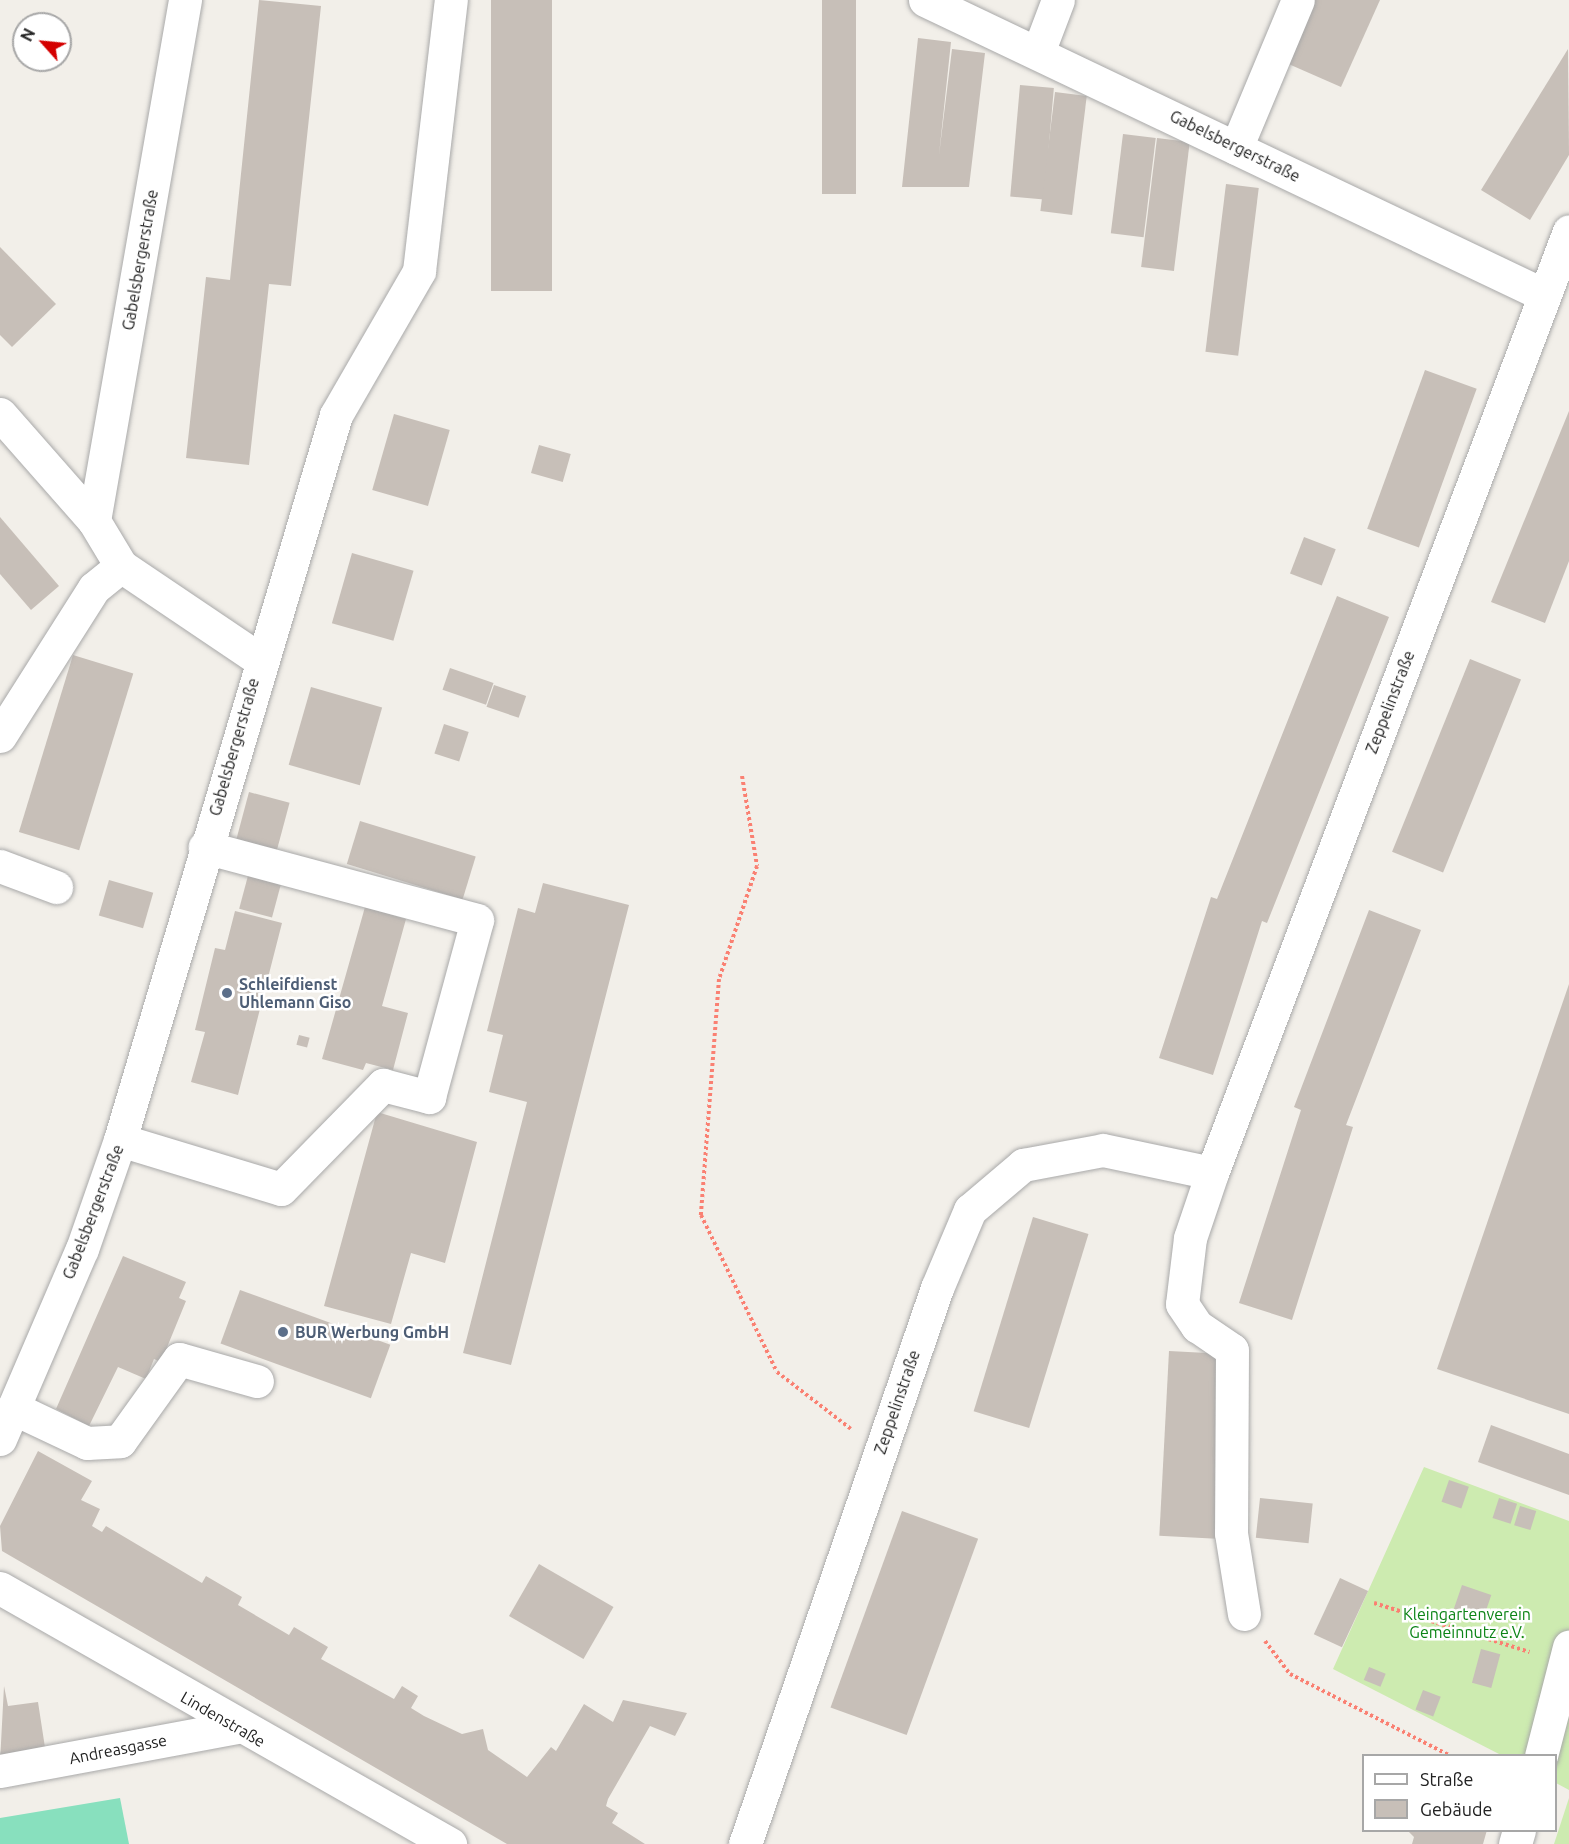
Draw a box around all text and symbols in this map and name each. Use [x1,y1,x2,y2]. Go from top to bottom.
north arrow [12,12,72,72]
text: N [17,25,38,44]
street label: Gabelsbergerstraße [1167,106,1303,186]
street label: Gabelsbergerstraße [118,188,162,332]
street label: Zeppelinstraße [1362,648,1418,756]
street label: Gabelsbergerstraße [205,676,263,818]
place label: Schleifdienst Uhlemann Giso [239,974,351,1012]
marker: Schleifdienst Uhlemann Giso [220,986,234,1000]
street label: Gabelsbergerstraße [59,1142,127,1282]
place label: BUR Werbung GmbH [295,1322,449,1342]
marker: BUR Werbung GmbH [276,1325,290,1339]
street label: Zeppelinstraße [870,1348,924,1456]
park label: Kleingartenverein Gemeinnutz e.V. [1403,1604,1531,1642]
street label: Lindenstraße [177,1687,269,1751]
street label: Andreasgasse [68,1730,168,1768]
legend [1362,1754,1557,1832]
text: Straße [1420,1769,1473,1789]
text: Gebäude [1420,1799,1492,1819]

